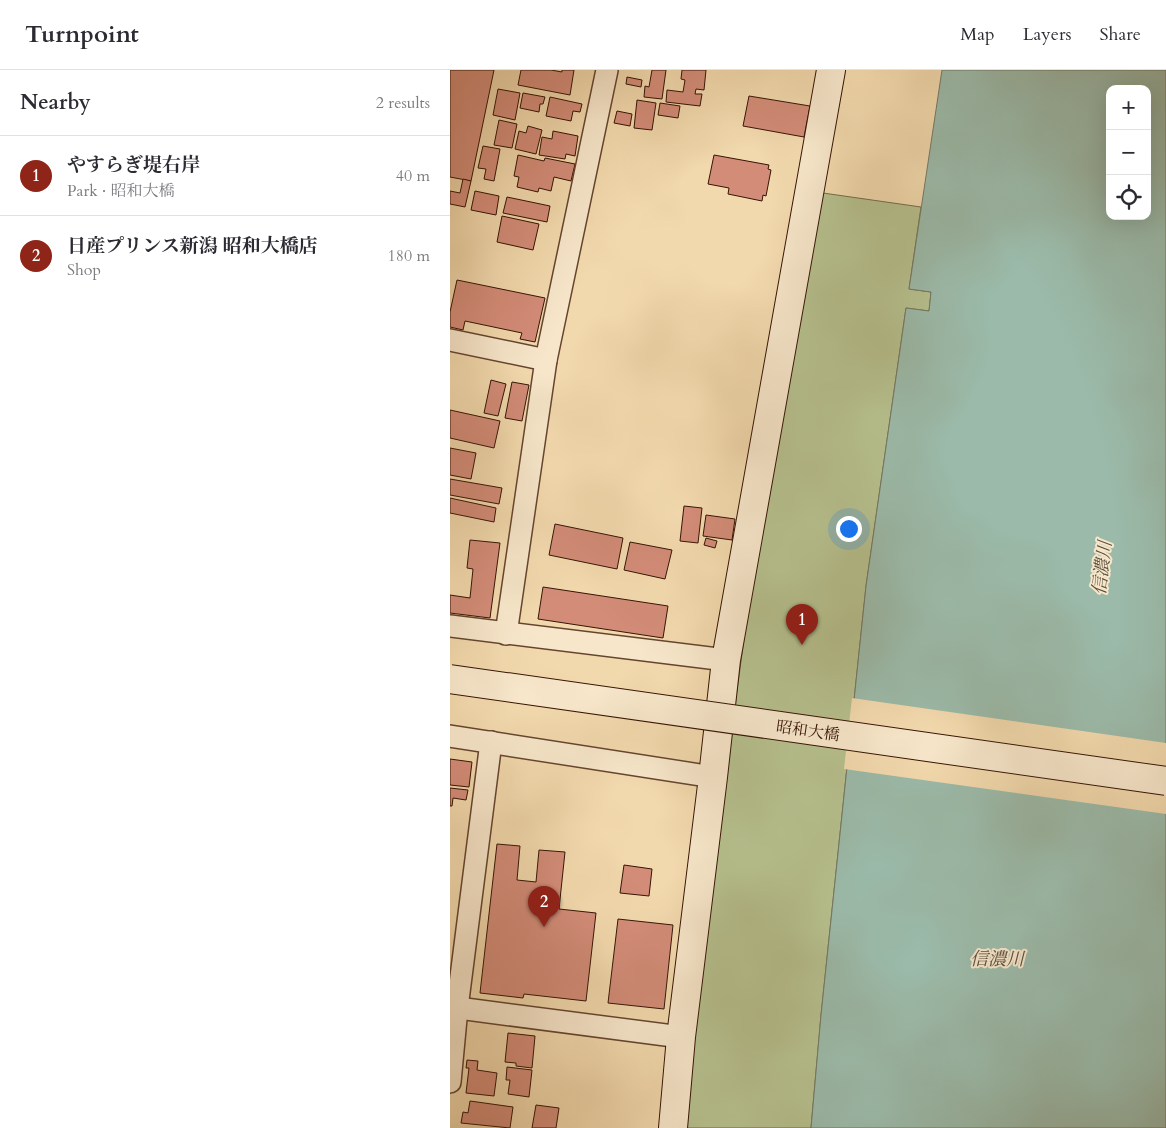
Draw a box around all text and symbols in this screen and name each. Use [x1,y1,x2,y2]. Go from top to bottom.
text: Turnpoint [25,18,139,51]
text: Map [960,22,995,47]
text: Layers [1023,22,1072,47]
text: Share [1100,22,1141,47]
map controls [1106,85,1151,220]
button: + [1106,85,1151,130]
text: Nearby [20,88,91,117]
text: 2 results [376,92,430,114]
button: − [1106,130,1151,175]
text: やすらぎ堤右岸 [67,152,200,178]
text: 1 [32,165,40,187]
text: 40 m [396,165,430,187]
button: locate [1106,175,1151,220]
text: Park · 昭和大橋 [67,180,174,202]
text: 日産プリンス新潟 昭和大橋店 [67,233,318,259]
text: 2 [32,245,40,267]
text: 180 m [388,245,430,267]
text: Shop [67,259,101,281]
your location [836,516,862,542]
water label: 信濃川 [1087,538,1118,596]
pin: 1 [786,604,818,645]
street label: 昭和大橋 [775,716,841,746]
pin: 2 [528,886,560,927]
water label: 信濃川 [970,947,1026,972]

